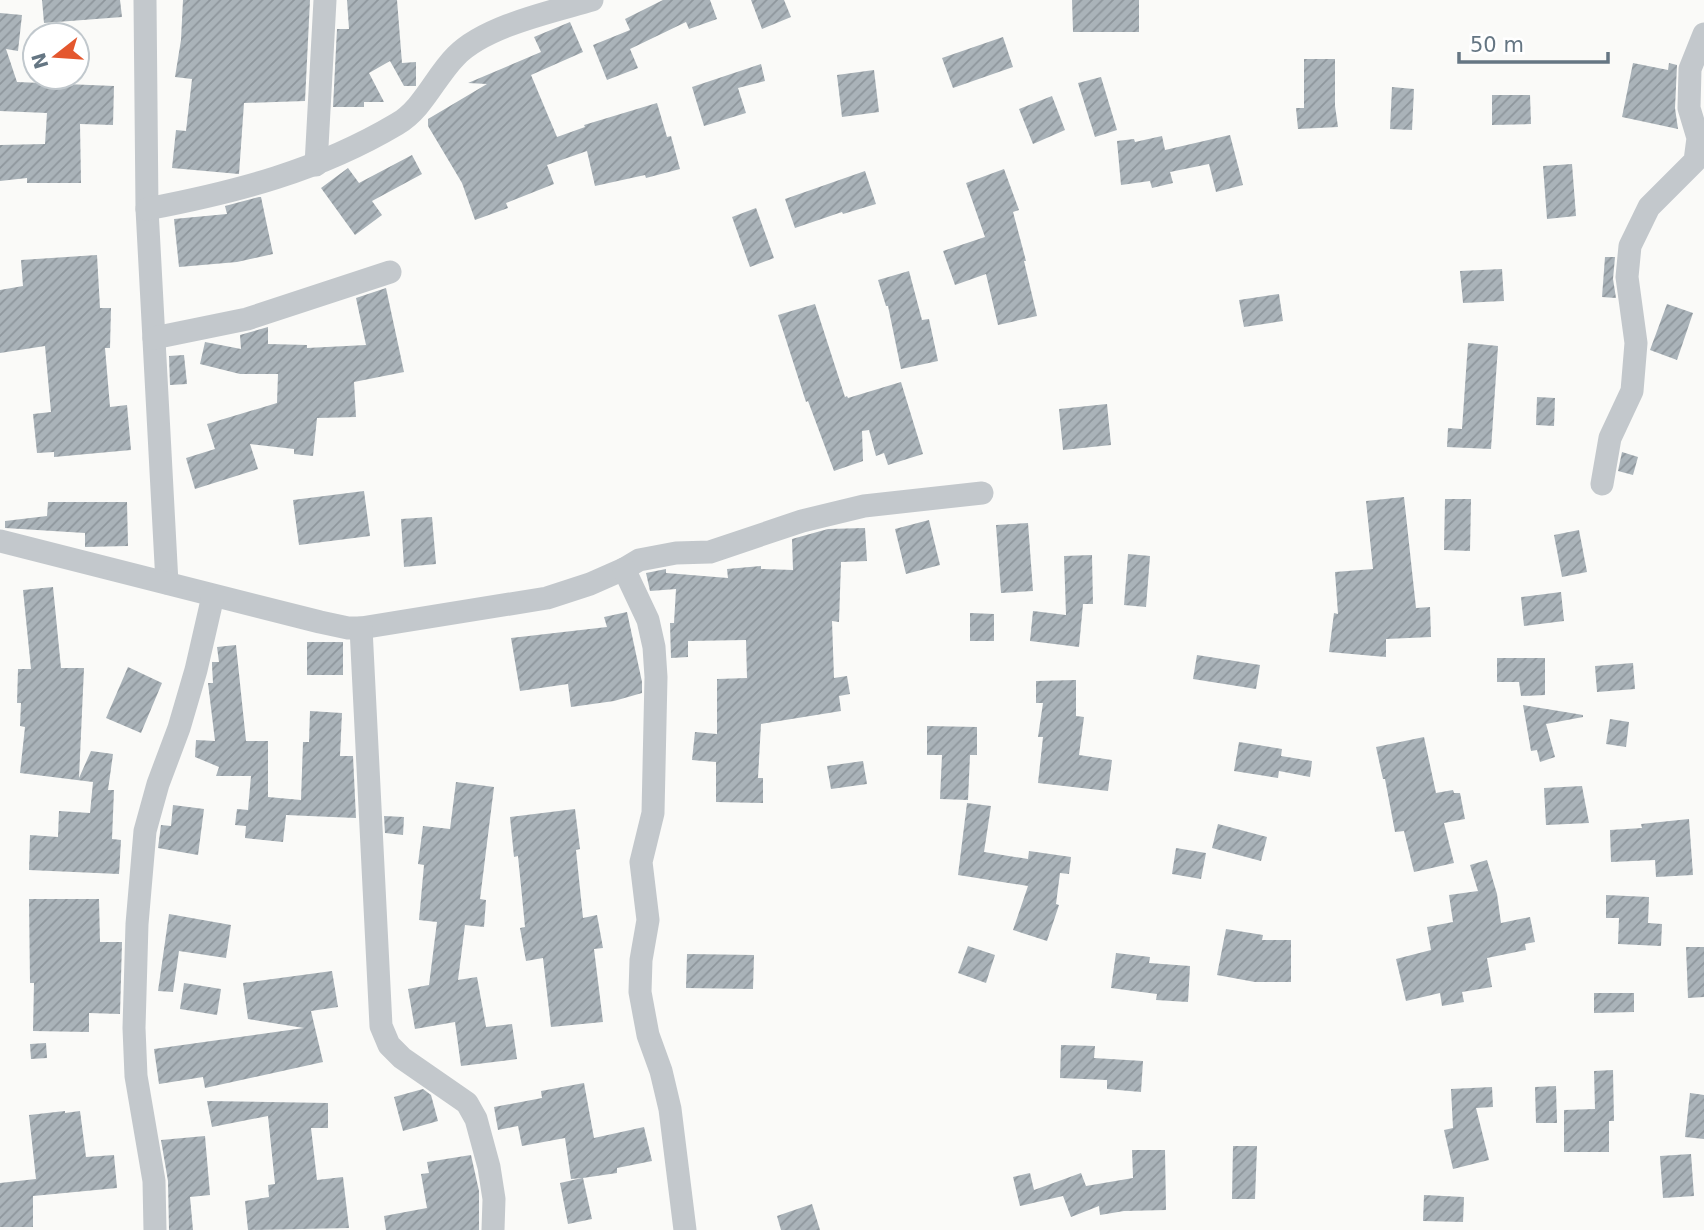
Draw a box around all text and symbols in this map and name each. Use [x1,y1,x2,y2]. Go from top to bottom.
north arrow [21,21,91,91]
scale bar [1459,21,1608,65]
text: 50 m [1470,33,1524,57]
text: N [27,50,53,72]

